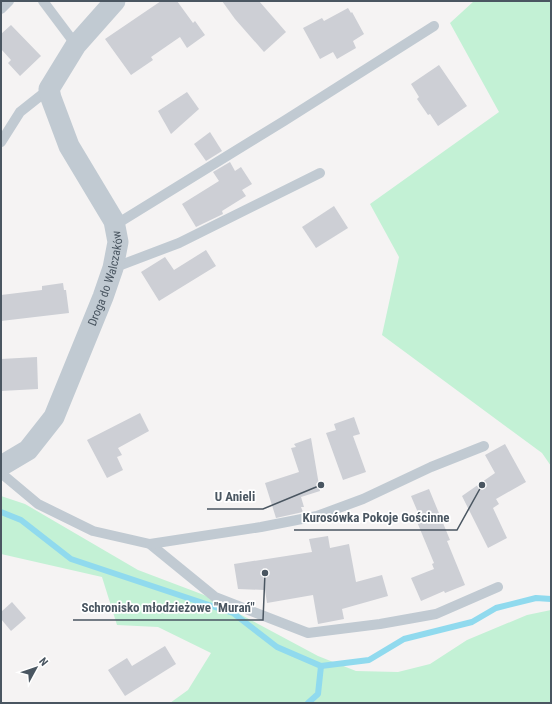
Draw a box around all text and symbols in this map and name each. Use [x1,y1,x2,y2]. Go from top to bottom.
street label: Droga do Walczaków [85,229,125,328]
callout: U Anieli [207,484,263,509]
text: U Anieli [215,489,255,504]
callout: Kurosówka Pokoje Gościnne [294,505,457,530]
text: Kurosówka Pokoje Gościnne [302,510,450,525]
callout: Schronisko młodzieżowe "Murań" [73,595,263,620]
text: Schronisko młodzieżowe "Murań" [81,600,255,615]
north arrow [16,648,56,688]
text: N [36,655,51,669]

